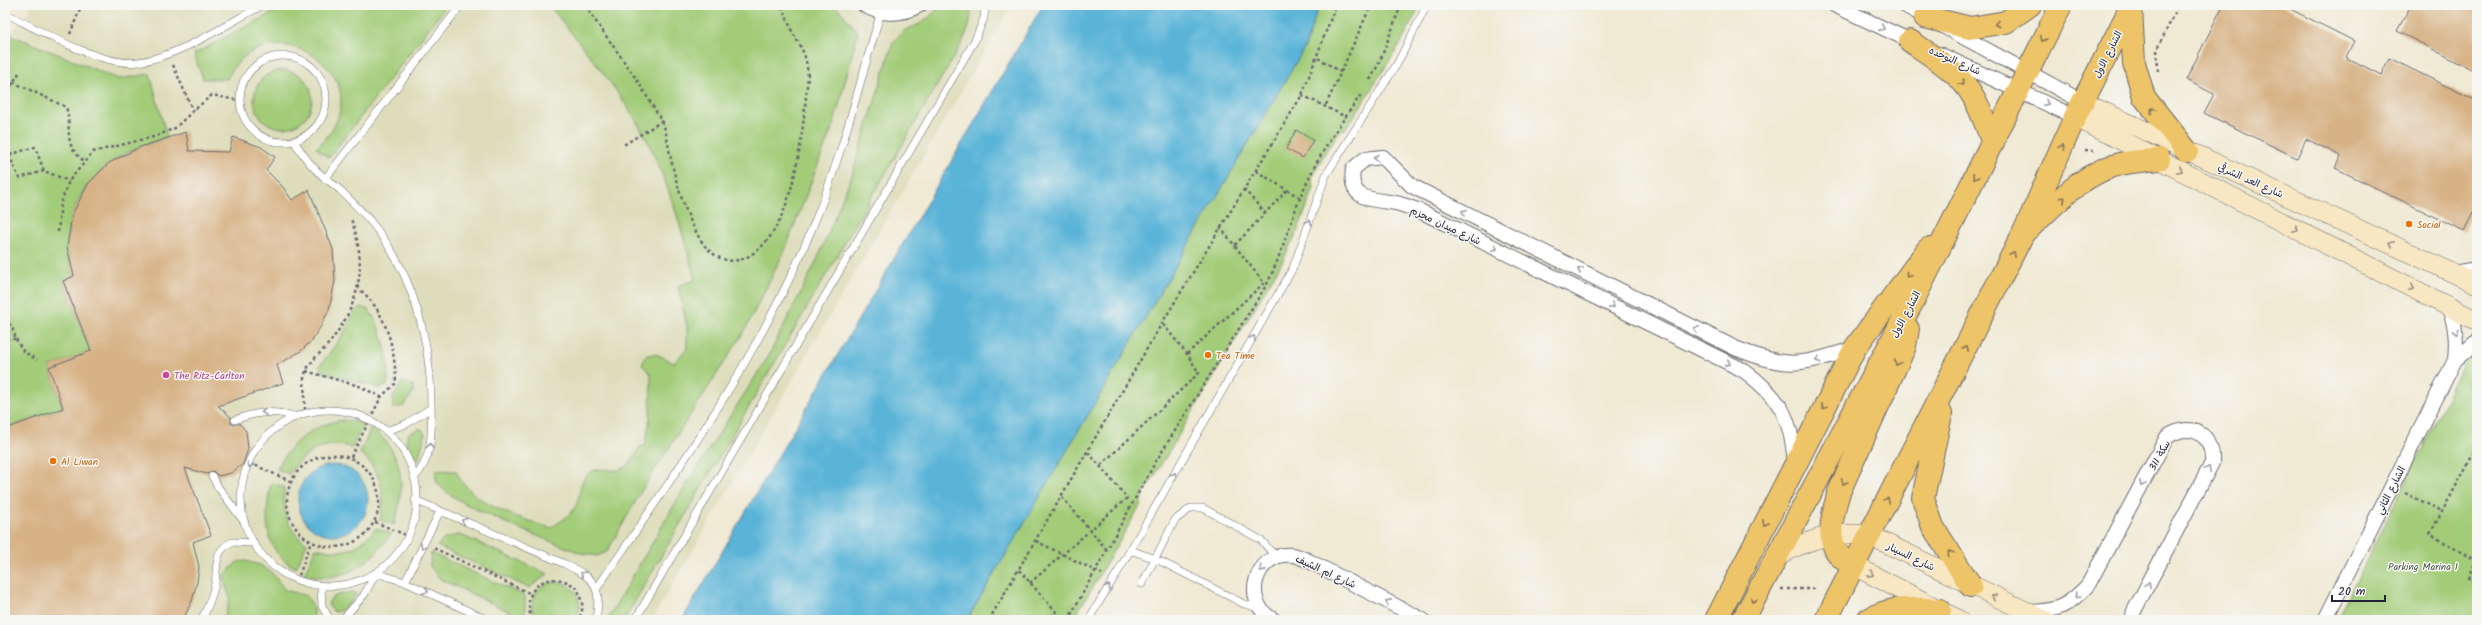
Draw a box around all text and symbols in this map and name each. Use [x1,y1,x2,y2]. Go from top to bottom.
one-way arrow [1994,19,2000,27]
one-way arrow [1878,23,1886,31]
street label: الشارع الاول [2089,28,2127,81]
one-way arrow [2040,35,2048,42]
street label: شارع النوخده [1926,42,1983,80]
one-way arrow [1958,78,1965,86]
one-way arrow [2042,98,2049,106]
one-way arrow [2151,108,2158,115]
one-way arrow [2057,144,2065,152]
one-way arrow [1373,153,1379,162]
street label: شارع العد الشرقي [2215,159,2286,203]
one-way arrow [2176,165,2183,173]
one-way arrow [1972,173,1980,180]
one-way arrow [2058,196,2065,203]
street label: شارع ميدان محزم [1408,203,1484,249]
one-way arrow [1460,209,1468,217]
place label: Social [2417,217,2441,233]
one-way arrow [1304,218,1313,225]
marker: Social [2404,219,2414,229]
one-way arrow [2292,224,2299,232]
one-way arrow [2387,241,2395,249]
one-way arrow [1491,243,1498,251]
one-way arrow [2008,250,2016,258]
one-way arrow [1576,267,1584,275]
one-way arrow [1905,271,1912,278]
one-way arrow [2408,283,2415,291]
street label: الشارع الاول [1887,288,1925,341]
one-way arrow [1607,301,1615,309]
one-way arrow [1693,326,1700,333]
one-way arrow [2451,329,2460,335]
one-way arrow [1249,335,1256,342]
one-way arrow [1961,344,1969,352]
place label: Tea Time [1216,348,1255,364]
marker: Tea Time [1203,350,1213,360]
one-way arrow [1815,355,1822,363]
one-way arrow [1724,358,1732,366]
one-way arrow [1894,359,1902,366]
place label: The Ritz-Carlton [174,368,244,384]
marker: The Ritz-Carlton [161,370,171,380]
one-way arrow [1822,403,1829,411]
one-way arrow [261,407,267,416]
street label: سكة 311 [2145,437,2175,474]
one-way arrow [425,443,434,449]
place label: Al Liwan [61,454,98,470]
marker: Al Liwan [48,456,58,466]
one-way arrow [246,461,254,468]
street label: الشارع الثاني [2372,464,2411,518]
one-way arrow [2203,466,2211,474]
one-way arrow [1169,472,1176,479]
one-way arrow [1841,477,1849,485]
one-way arrow [2140,480,2147,487]
one-way arrow [1882,497,1890,504]
one-way arrow [461,518,469,526]
one-way arrow [1762,519,1770,526]
street label: شارع السينار [1883,538,1938,576]
one-way arrow [420,541,428,549]
one-way arrow [1947,550,1955,557]
street label: شارع ام الشيف [1293,551,1359,593]
park label: Parking Marina 1 [2388,559,2458,575]
one-way arrow [1259,564,1267,572]
one-way arrow [1867,569,1874,577]
one-way arrow [580,571,587,578]
scale bar [2332,577,2385,603]
one-way arrow [2143,581,2151,589]
text: 20 m [2338,582,2366,601]
one-way arrow [1103,584,1111,591]
one-way arrow [422,586,429,594]
one-way arrow [2075,591,2082,599]
one-way arrow [1991,594,1999,602]
one-way arrow [1750,596,1757,603]
one-way arrow [1385,599,1393,607]

